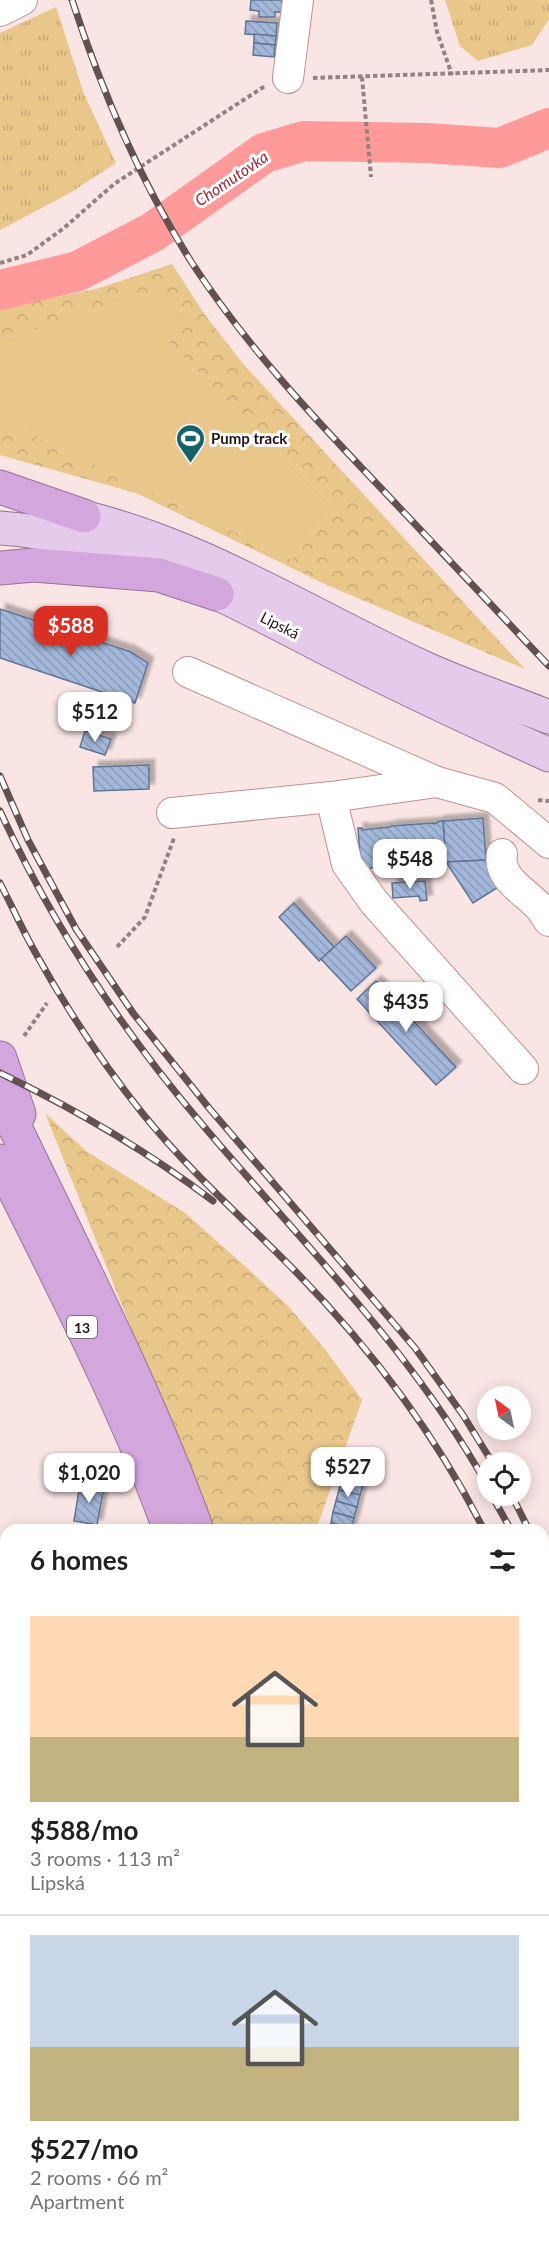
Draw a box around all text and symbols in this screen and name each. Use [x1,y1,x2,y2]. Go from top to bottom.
water label: Chomutovka [191,147,271,209]
sports icon: Pump track [174,422,206,464]
place label: Pump track [211,429,288,447]
pin: $588 [35,606,107,657]
street label: Lipská [258,608,302,642]
text: $588 [48,613,94,637]
pin: $512 [59,692,131,743]
text: $512 [72,699,118,723]
pin: $548 [374,839,446,890]
text: $548 [387,846,433,870]
pin: $435 [370,982,442,1033]
text: $435 [383,989,429,1013]
road number: 13 [67,1316,97,1338]
north arrow [477,1386,531,1440]
map controls [477,1386,531,1506]
pin: $527 [312,1447,384,1498]
button: locate [477,1452,531,1506]
pin: $1,020 [40,1453,138,1504]
text: $527 [325,1454,371,1478]
text: $1,020 [58,1460,120,1484]
text: 6 homes [30,1544,128,1576]
icon: filters [486,1544,519,1577]
icon: home [221,1655,329,1763]
text: $588/mo [30,1814,138,1846]
text: 3 rooms · 113 m² [30,1846,180,1870]
text: Lipská [30,1870,85,1894]
icon: home [221,1974,329,2082]
text: $527/mo [30,2133,138,2165]
text: 2 rooms · 66 m² [30,2165,168,2189]
text: Apartment [30,2189,124,2213]

